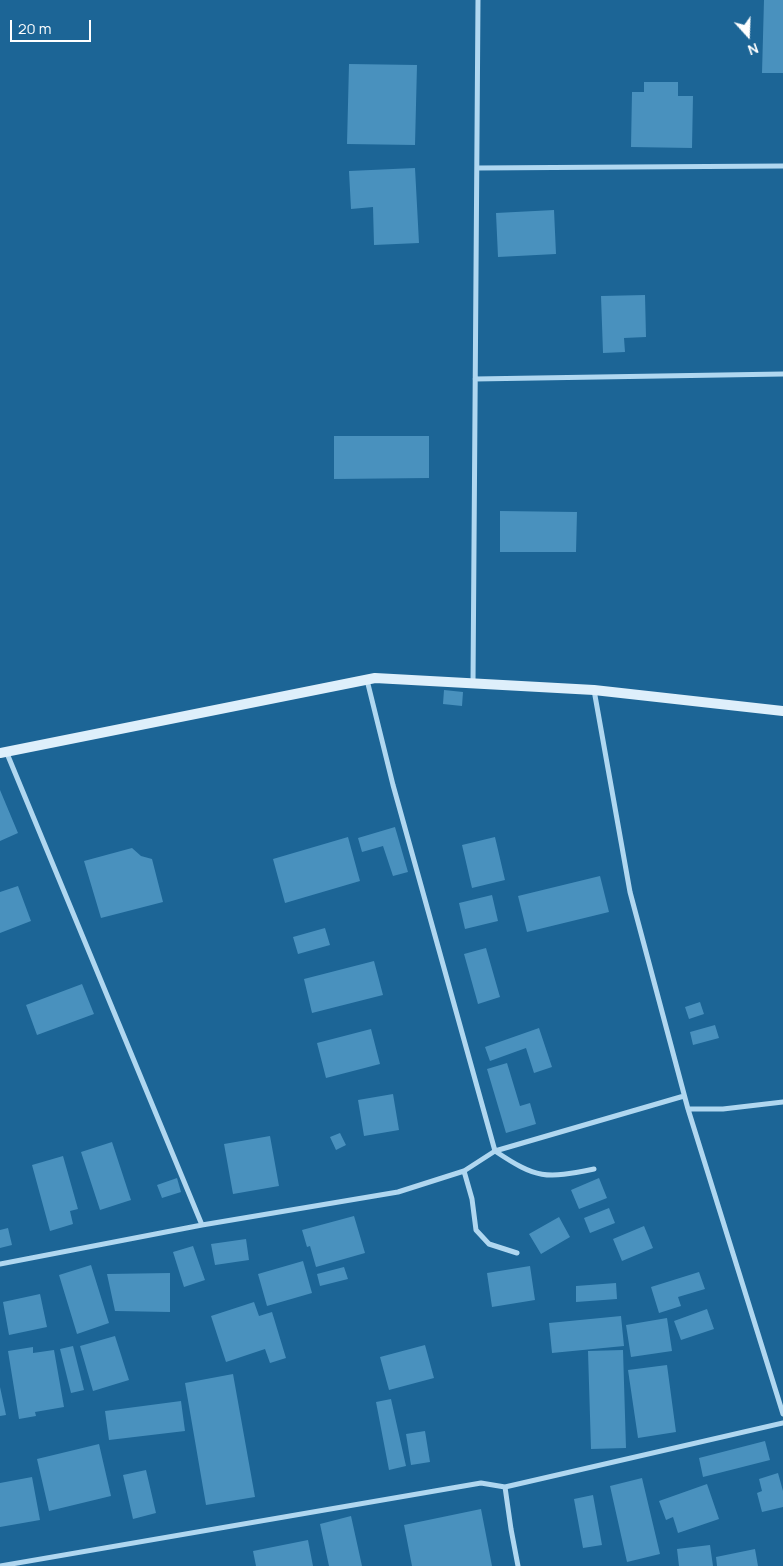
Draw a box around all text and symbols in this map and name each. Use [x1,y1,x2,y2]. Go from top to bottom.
scale bar [12,10,94,42]
north arrow [723,10,773,60]
text: 20 m [18,18,51,39]
text: N [745,39,761,60]

